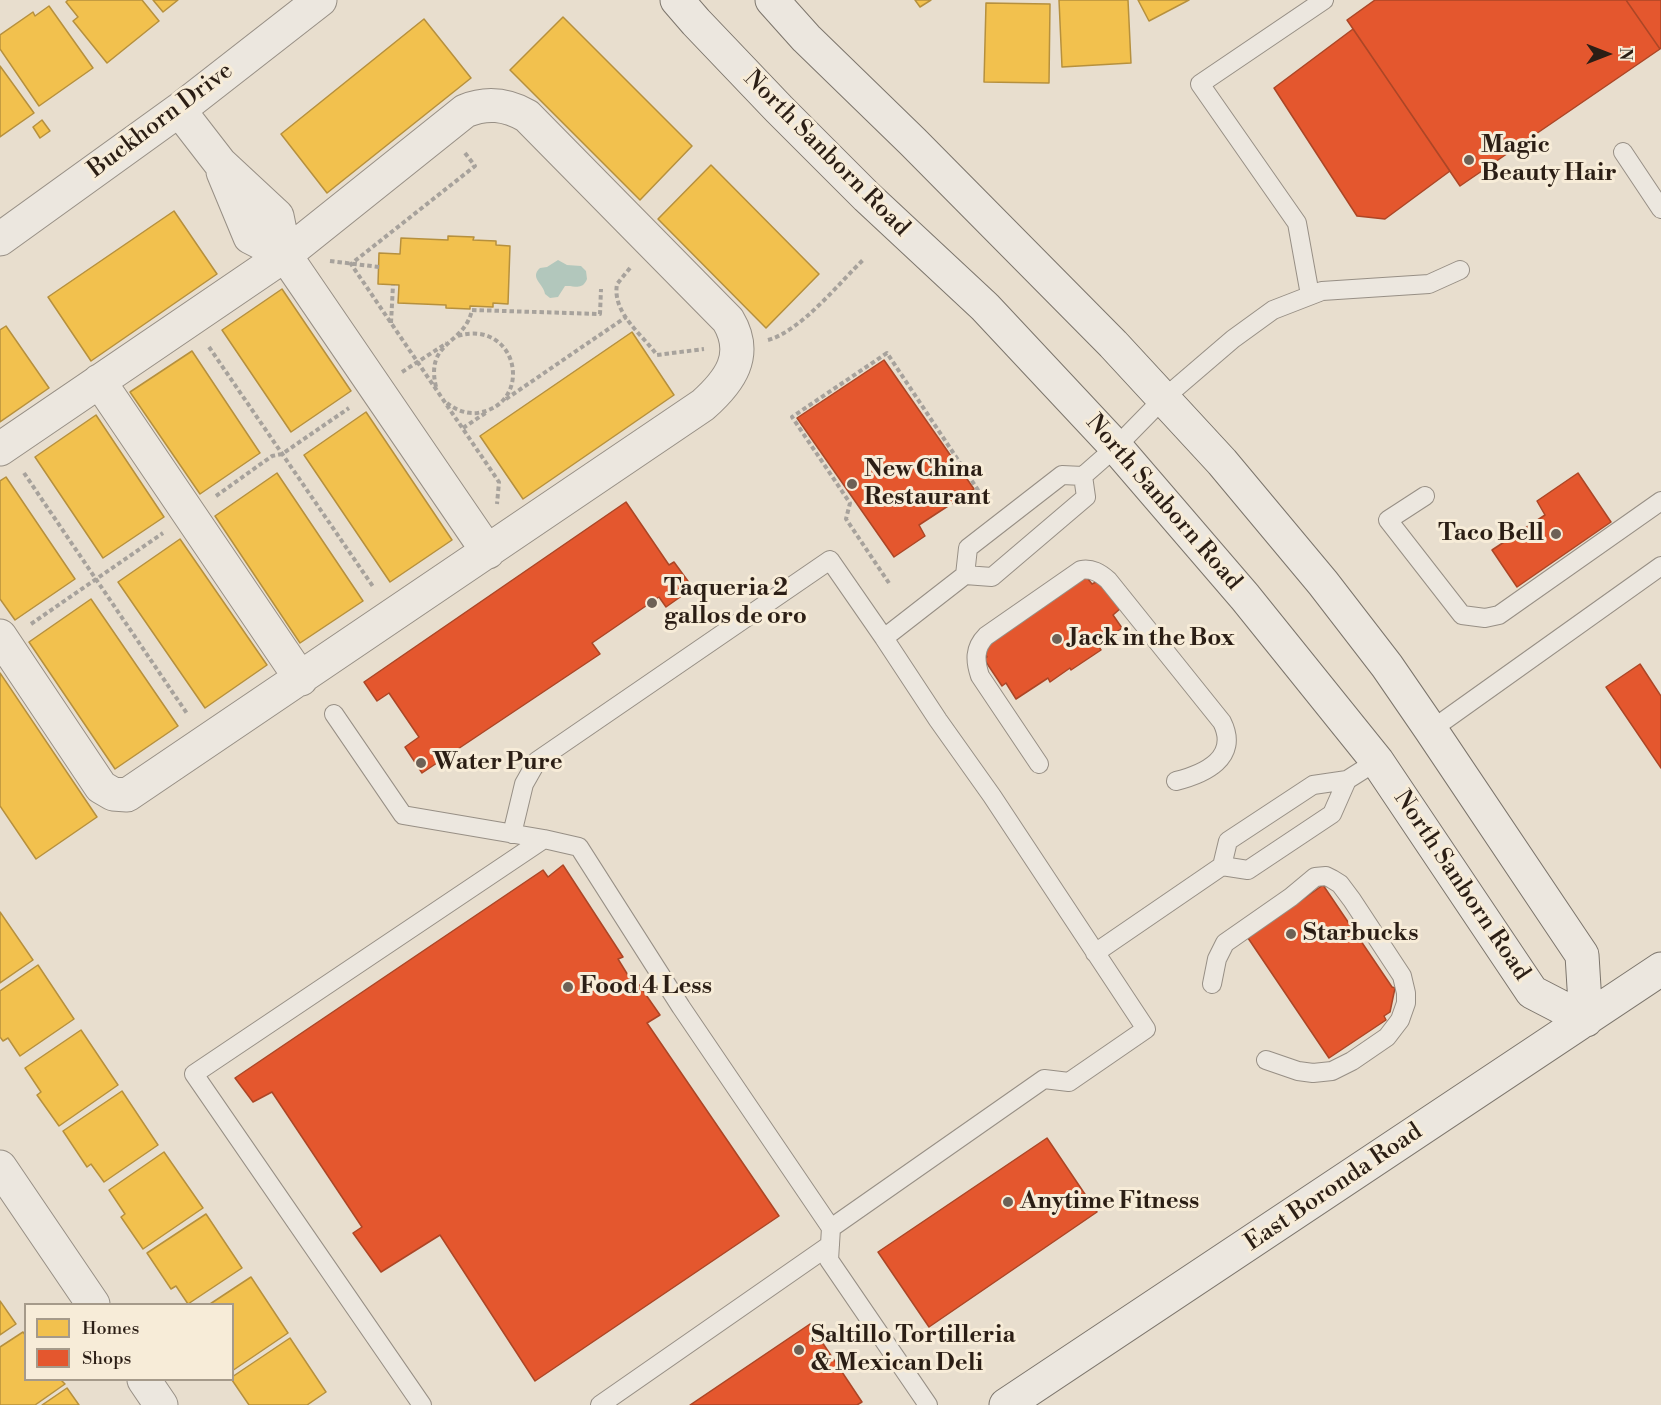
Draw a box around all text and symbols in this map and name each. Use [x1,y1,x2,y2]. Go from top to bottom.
north arrow [1577,24,1637,84]
text: N [1615,48,1635,60]
street label: Buckhorn Drive [83,57,239,185]
street label: North Sanborn Road [737,65,915,243]
place label: Magic Beauty Hair [1481,132,1617,188]
marker: Magic Beauty Hair [1462,153,1476,167]
street label: North Sanborn Road [1079,409,1247,597]
place label: New China Restaurant [864,456,990,512]
marker: New China Restaurant [845,477,859,491]
place label: Taco Bell [1438,520,1544,548]
marker: Taco Bell [1549,527,1563,541]
place label: Taqueria 2 gallos de oro [664,575,807,631]
marker: Taqueria 2 gallos de oro [645,596,659,610]
place label: Jack in the Box [1069,625,1235,653]
marker: Jack in the Box [1050,632,1064,646]
place label: Water Pure [433,749,563,777]
marker: Water Pure [414,756,428,770]
street label: North Sanborn Road [1387,785,1535,987]
place label: Starbucks [1303,920,1419,948]
marker: Starbucks [1284,927,1298,941]
place label: Food 4 Less [580,973,712,1001]
marker: Food 4 Less [561,980,575,994]
street label: East Boronda Road [1240,1118,1428,1258]
place label: Anytime Fitness [1020,1188,1199,1216]
marker: Anytime Fitness [1001,1195,1015,1209]
legend [24,1303,234,1381]
text: Homes [82,1317,139,1340]
place label: Saltillo Tortilleria & Mexican Deli [811,1322,1015,1378]
marker: Saltillo Tortilleria & Mexican Deli [792,1343,806,1357]
text: Shops [82,1347,131,1370]

